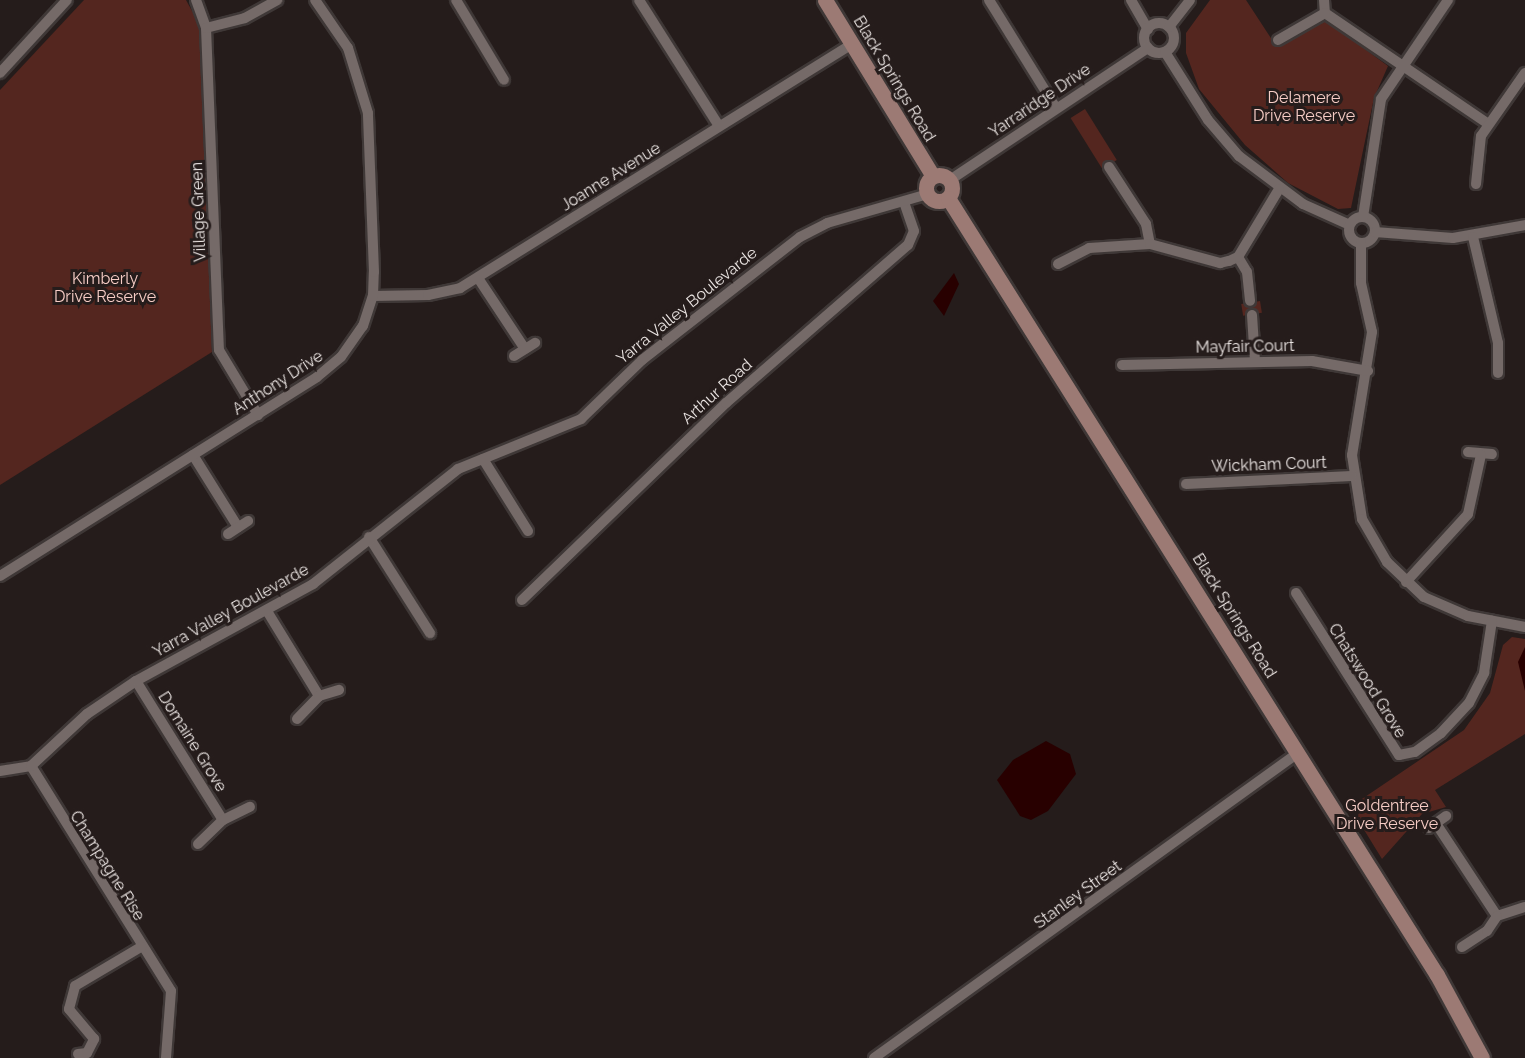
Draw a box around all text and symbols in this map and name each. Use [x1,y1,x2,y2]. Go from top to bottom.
street label: Black Springs Road [849,13,939,145]
street label: Yarraridge Drive [986,60,1094,142]
park label: Delamere Drive Reserve [1253,88,1355,126]
street label: Joanne Avenue [558,139,664,215]
street label: Village Green [188,162,210,262]
street label: Yarra Valley Boulevarde [613,243,761,369]
park label: Kimberly Drive Reserve [54,269,156,307]
street label: Mayfair Court [1195,337,1295,357]
street label: Anthony Drive [229,347,327,419]
street label: Arthur Road [678,355,756,429]
street label: Wickham Court [1211,453,1327,477]
street label: Black Springs Road [1188,550,1280,682]
street label: Yarra Valley Boulevarde [149,560,313,662]
street label: Chatswood Grove [1324,620,1410,742]
street label: Domaine Grove [154,688,230,796]
park label: Goldentree Drive Reserve [1336,796,1438,834]
street label: Champagne Rise [65,807,149,925]
street label: Stanley Street [1030,857,1126,933]

